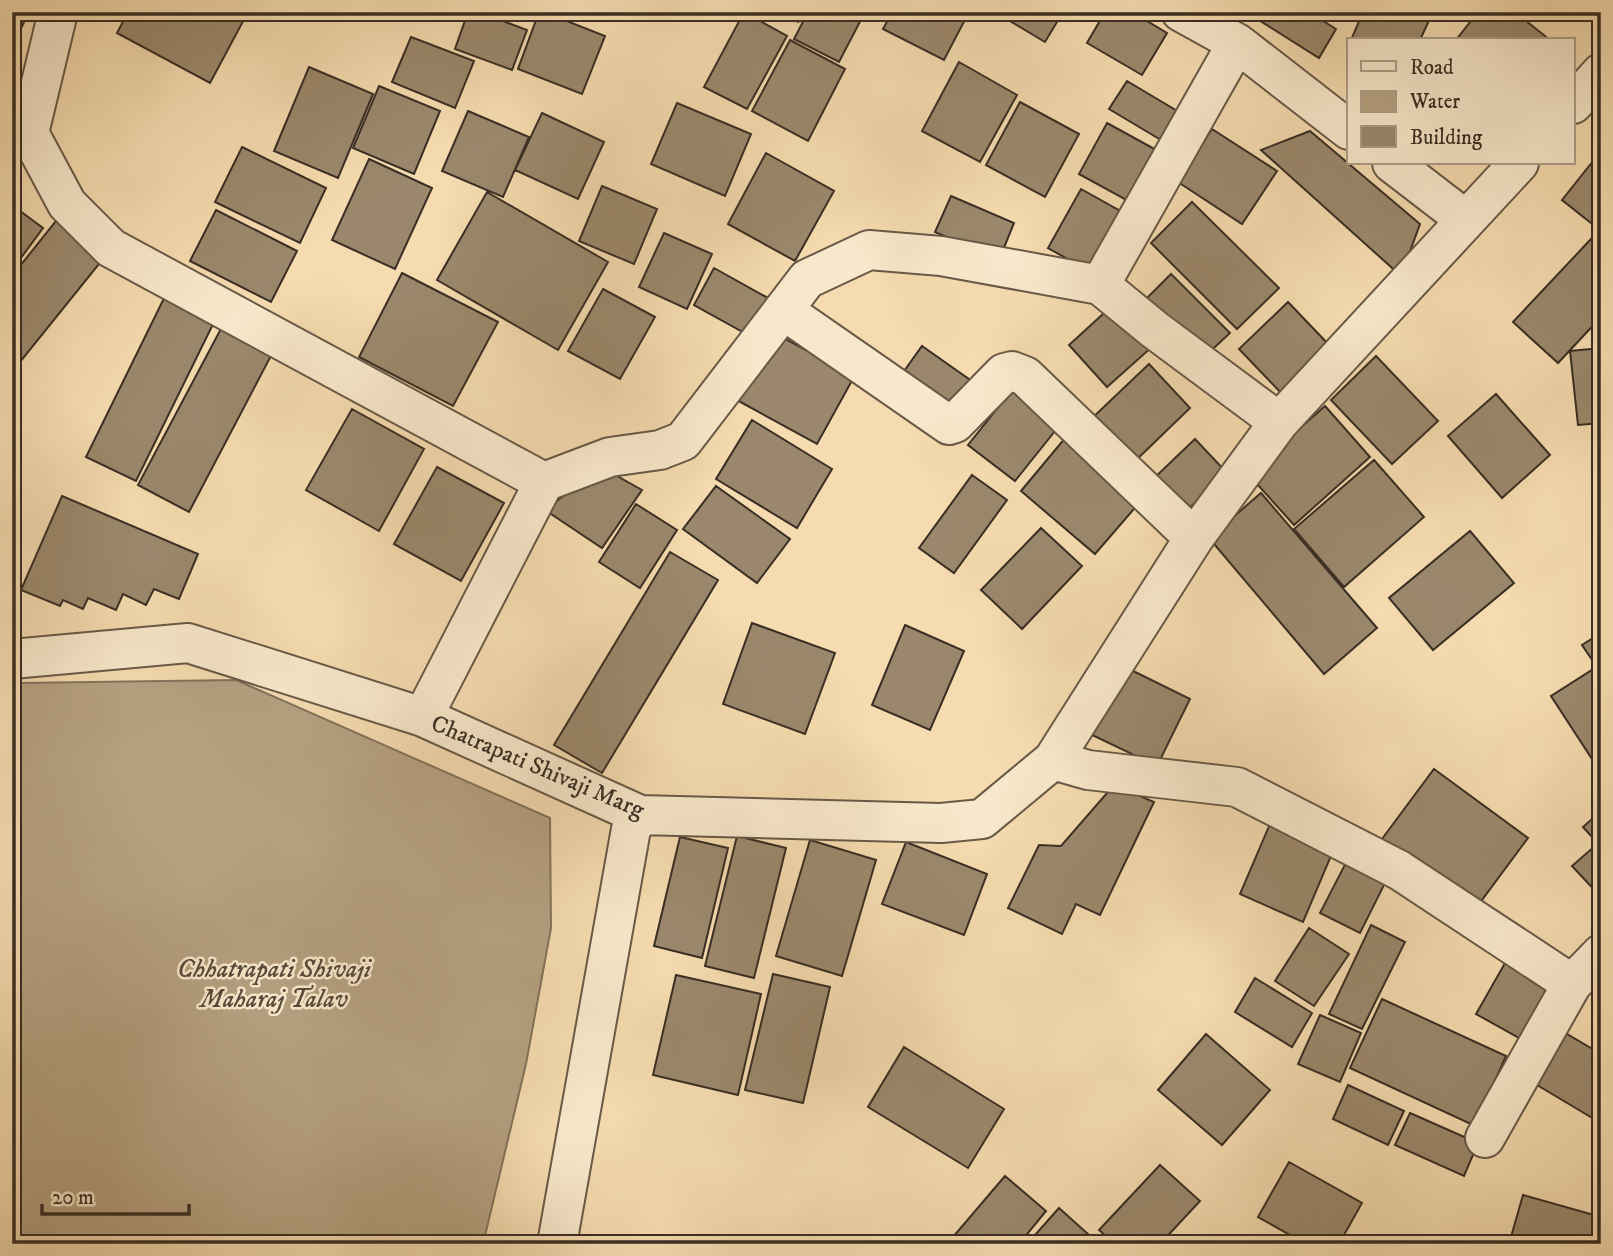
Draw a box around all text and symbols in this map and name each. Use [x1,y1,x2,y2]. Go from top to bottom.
legend [1347,38,1574,164]
text: Road [1410,55,1454,81]
text: Water [1409,89,1460,115]
text: Building [1410,125,1483,151]
street label: Chatrapati Shivaji Marg [426,708,649,826]
water label: Chhatrapati Shivaji Maharaj Talav [177,953,373,1016]
scale bar [42,1172,189,1216]
text: 20 m [52,1185,94,1211]

